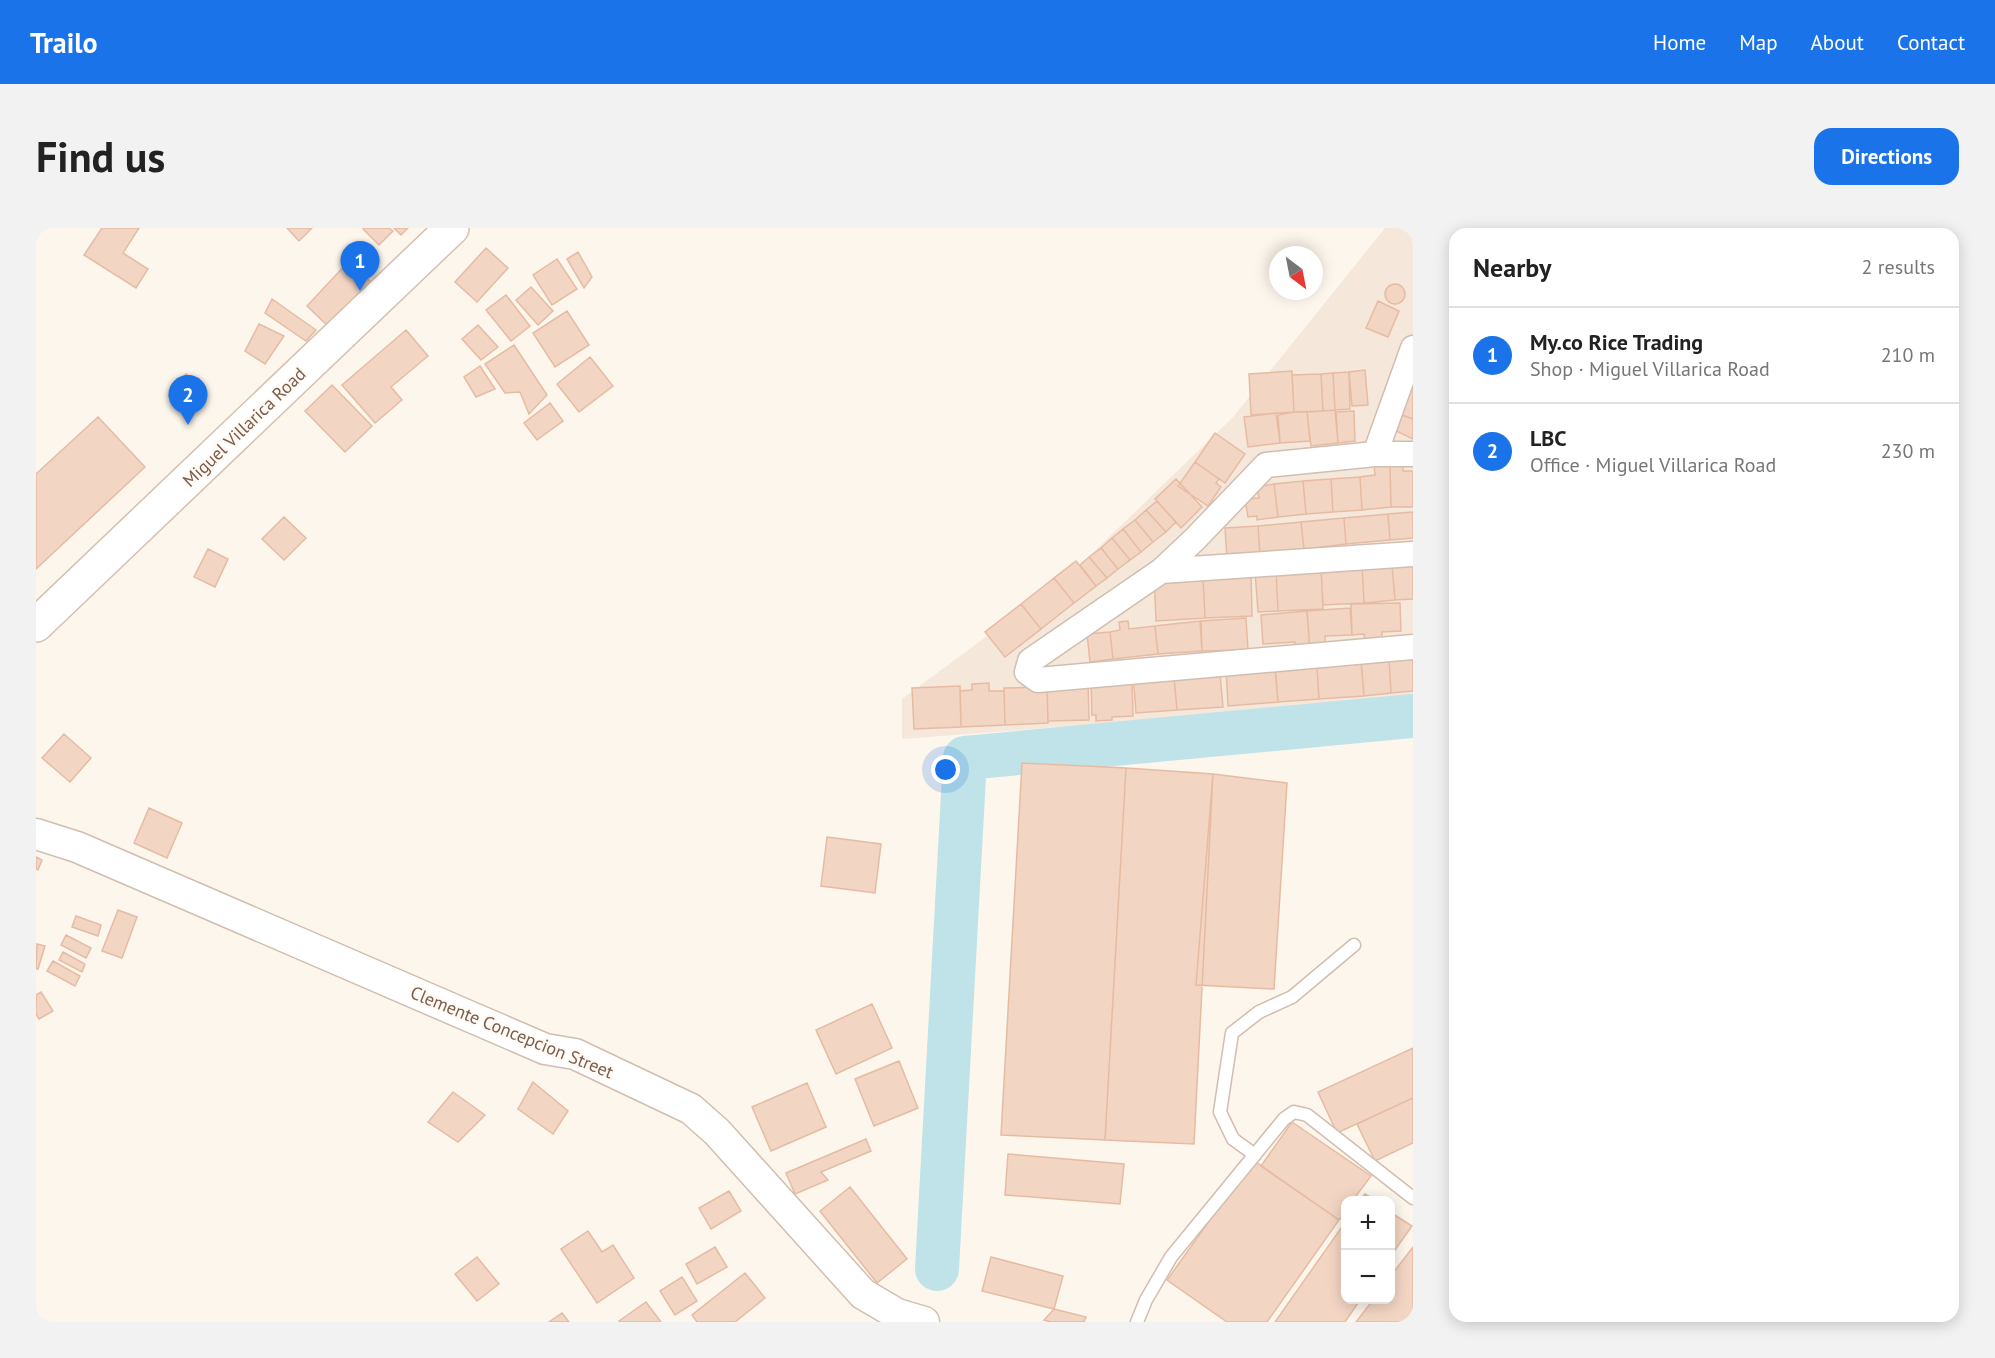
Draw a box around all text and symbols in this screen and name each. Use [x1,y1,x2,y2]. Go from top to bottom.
text: Trailo [30,24,97,61]
text: Home [1653,29,1706,56]
text: Map [1739,29,1778,56]
text: About [1811,29,1864,56]
text: Contact [1897,29,1965,56]
button: Directions [1814,128,1959,185]
text: Find us [36,129,165,184]
pin: 1 [340,242,380,291]
north arrow [1269,246,1323,300]
text: Nearby [1473,251,1551,284]
text: 2 results [1862,254,1935,280]
text: My.co Rice Trading [1530,328,1703,356]
text: 1 [1487,342,1498,368]
text: 210 m [1881,342,1935,368]
text: Shop · Miguel Villarica Road [1530,356,1770,382]
street label: Miguel Villarica Road [178,362,310,492]
pin: 2 [168,376,208,425]
text: LBC [1530,424,1567,452]
text: 2 [1487,438,1498,464]
text: 230 m [1881,438,1935,464]
text: Office · Miguel Villarica Road [1530,452,1776,478]
your location [931,755,960,784]
street label: Clemente Concepcion Street [407,981,617,1083]
map controls [1341,1196,1395,1304]
button: + [1341,1196,1395,1250]
button: − [1341,1250,1395,1304]

